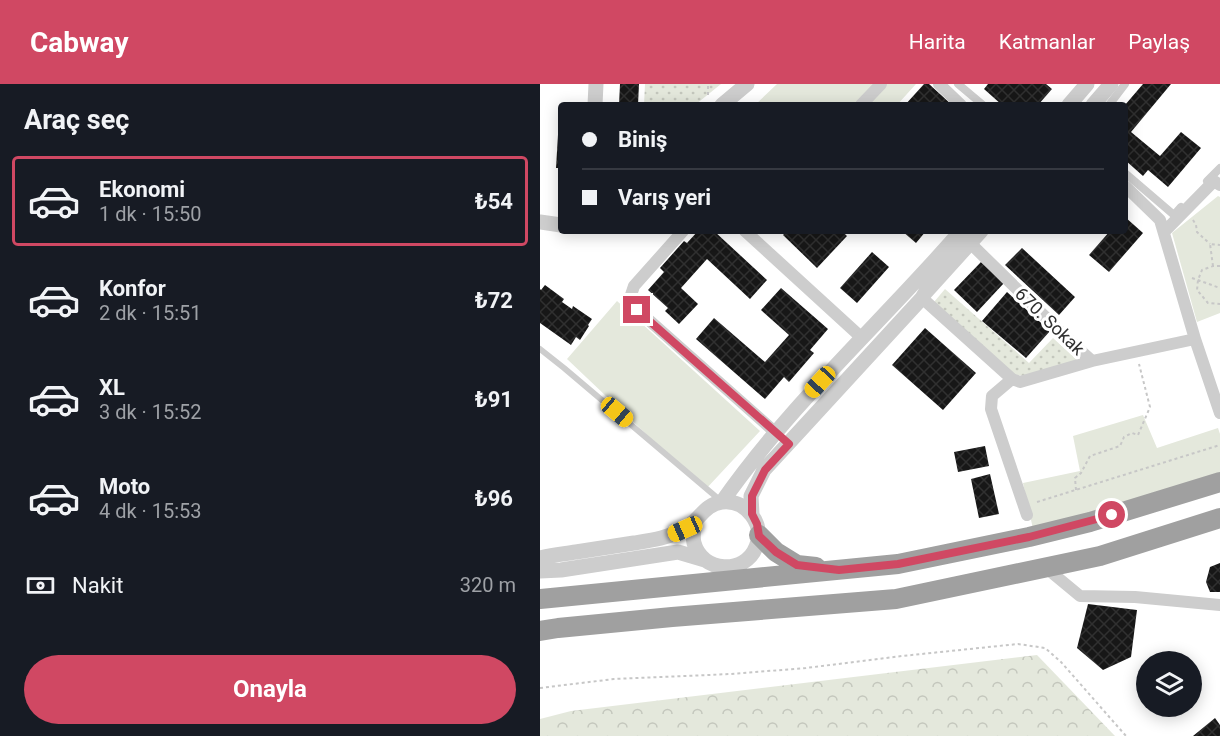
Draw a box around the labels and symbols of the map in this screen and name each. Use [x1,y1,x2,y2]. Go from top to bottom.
street label: 670. Sokak [1011,283,1090,360]
route end [623,296,650,323]
car [801,363,839,401]
car [597,394,637,430]
route start [1098,501,1125,528]
car [665,513,705,545]

